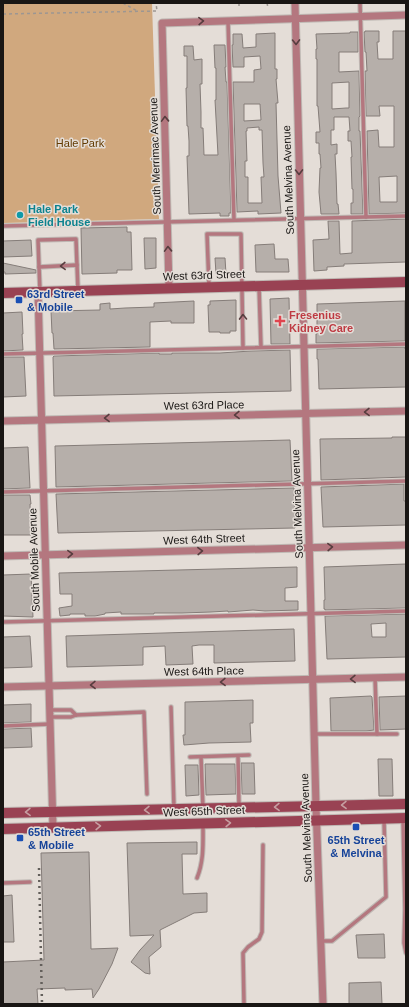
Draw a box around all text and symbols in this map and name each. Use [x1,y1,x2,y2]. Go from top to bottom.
one-way arrow [198,17,204,26]
one-way arrow [292,39,300,45]
street label: South Merrimac Avenue [147,97,163,215]
one-way arrow [161,116,169,122]
street label: South Melvina Avenue [280,125,296,235]
park label: Hale Park [56,137,105,149]
one-way arrow [295,169,303,175]
place label: Hale Park Field House [28,203,90,228]
marker: Hale Park Field House [15,210,25,220]
one-way arrow [164,246,173,252]
one-way arrow [60,262,66,270]
street label: West 63rd Street [163,268,245,282]
place label: 63rd Street & Mobile [27,288,85,313]
marker: 63rd Street & Mobile [14,295,24,305]
place label: Fresenius Kidney Care [289,309,353,334]
one-way arrow [239,314,247,320]
marker: Fresenius Kidney Care [274,315,286,327]
street label: West 63rd Place [164,398,244,412]
one-way arrow [364,408,370,416]
one-way arrow [234,411,240,419]
one-way arrow [104,414,110,423]
street label: South Melvina Avenue [289,449,305,559]
street label: South Mobile Avenue [26,508,42,612]
street label: West 64th Street [163,532,245,546]
one-way arrow [327,543,333,551]
one-way arrow [197,546,203,555]
one-way arrow [67,550,73,558]
street label: West 64th Place [164,664,244,678]
one-way arrow [350,674,356,683]
one-way arrow [220,678,226,686]
one-way arrow [90,681,96,689]
street label: South Melvina Avenue [298,773,314,883]
one-way arrow [341,801,347,809]
one-way arrow [274,802,280,811]
street label: West 65th Street [163,804,245,818]
one-way arrow [144,805,150,814]
one-way arrow [25,808,31,816]
one-way arrow [225,819,231,827]
one-way arrow [95,822,101,831]
marker: 65th Street & Melvina [351,822,361,832]
place label: 65th Street & Mobile [28,826,85,851]
marker: 65th Street & Mobile [15,833,25,843]
place label: 65th Street & Melvina [328,834,385,859]

